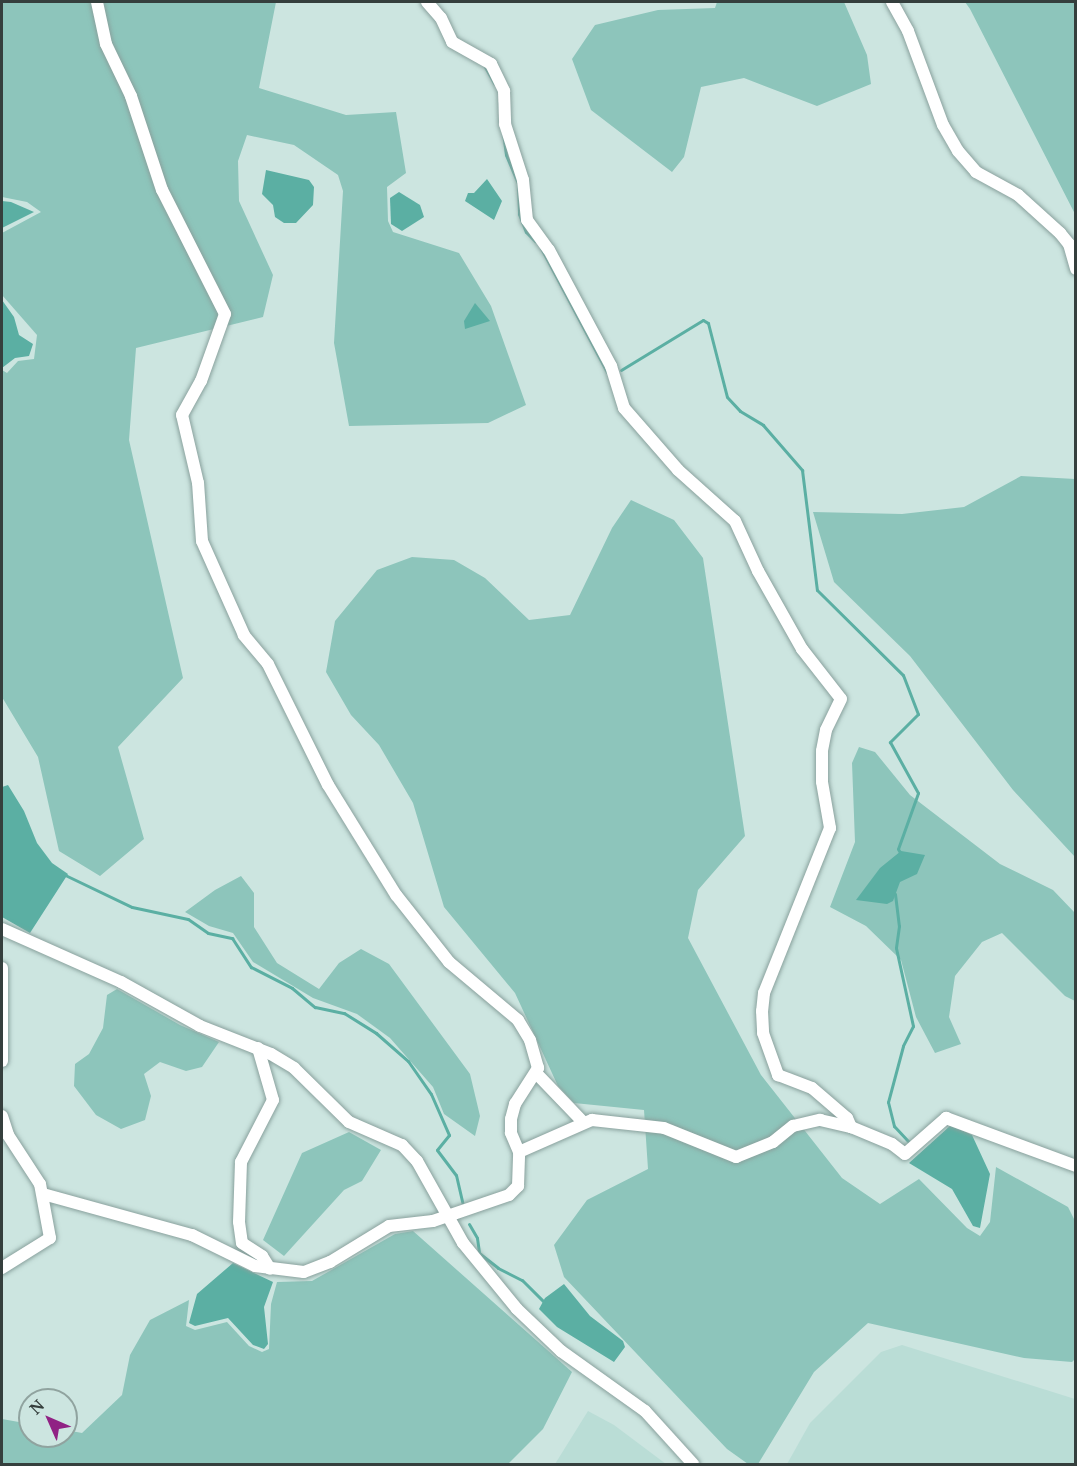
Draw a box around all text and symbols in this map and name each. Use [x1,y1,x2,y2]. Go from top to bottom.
north arrow [18,1388,78,1448]
text: N [24,1394,49,1419]

